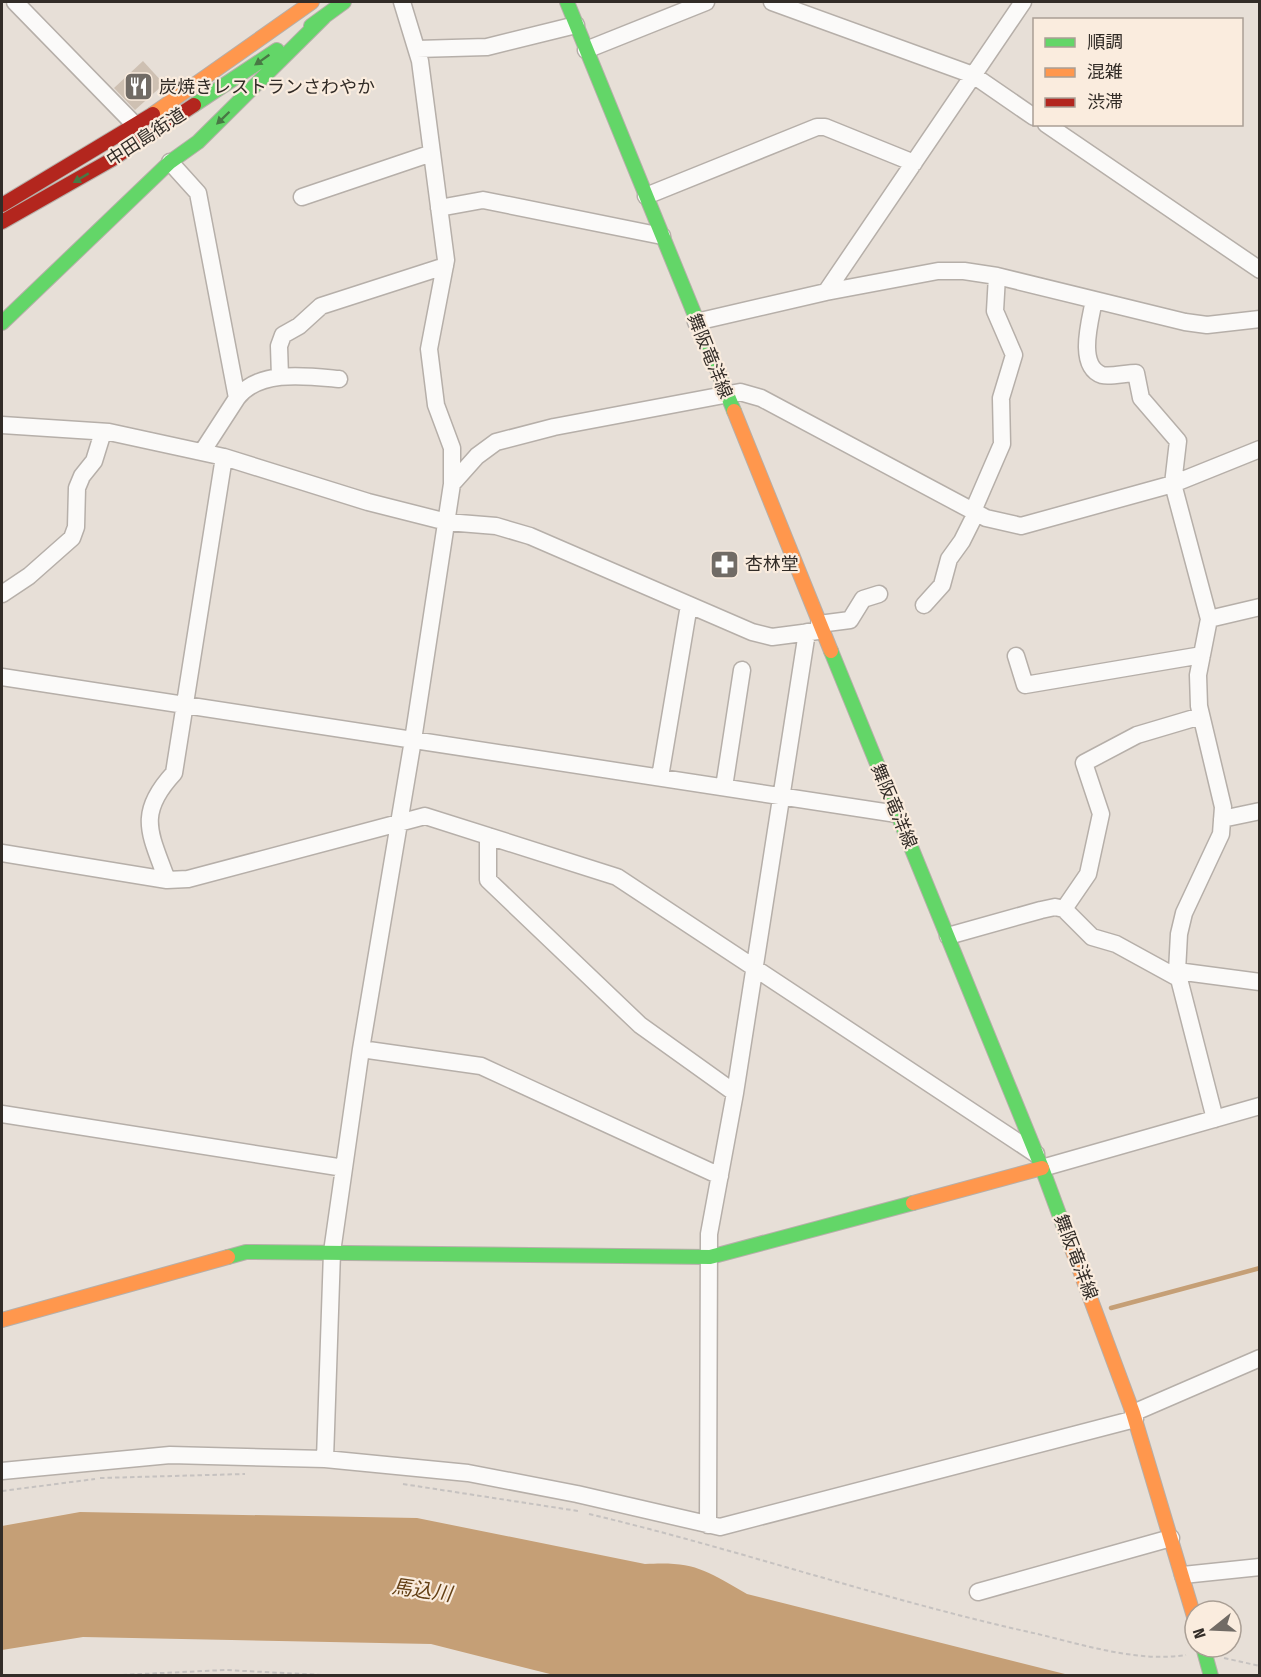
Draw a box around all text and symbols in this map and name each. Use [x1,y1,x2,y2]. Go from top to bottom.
legend [1033,18,1243,126]
text: 順調 [1087,31,1123,53]
one-way arrow [254,54,270,66]
text: 混雑 [1087,61,1123,83]
restaurant icon: 炭焼きレストランさわやか [122,71,154,103]
place label: 炭焼きレストランさわやか [159,76,375,98]
text: 渋滞 [1087,91,1123,113]
street label: 中田島街道 [102,103,190,171]
one-way arrow [216,110,230,124]
one-way arrow [72,173,89,183]
street label: 舞阪竜洋線 [683,310,737,402]
pharmacy icon: 杏林堂 [708,548,740,580]
place label: 杏林堂 [745,553,799,575]
street label: 舞阪竜洋線 [866,760,922,852]
street label: 舞阪竜洋線 [1050,1211,1102,1303]
water label: 馬込川 [391,1574,455,1606]
north arrow [1183,1599,1243,1659]
text: N [1189,1626,1210,1641]

